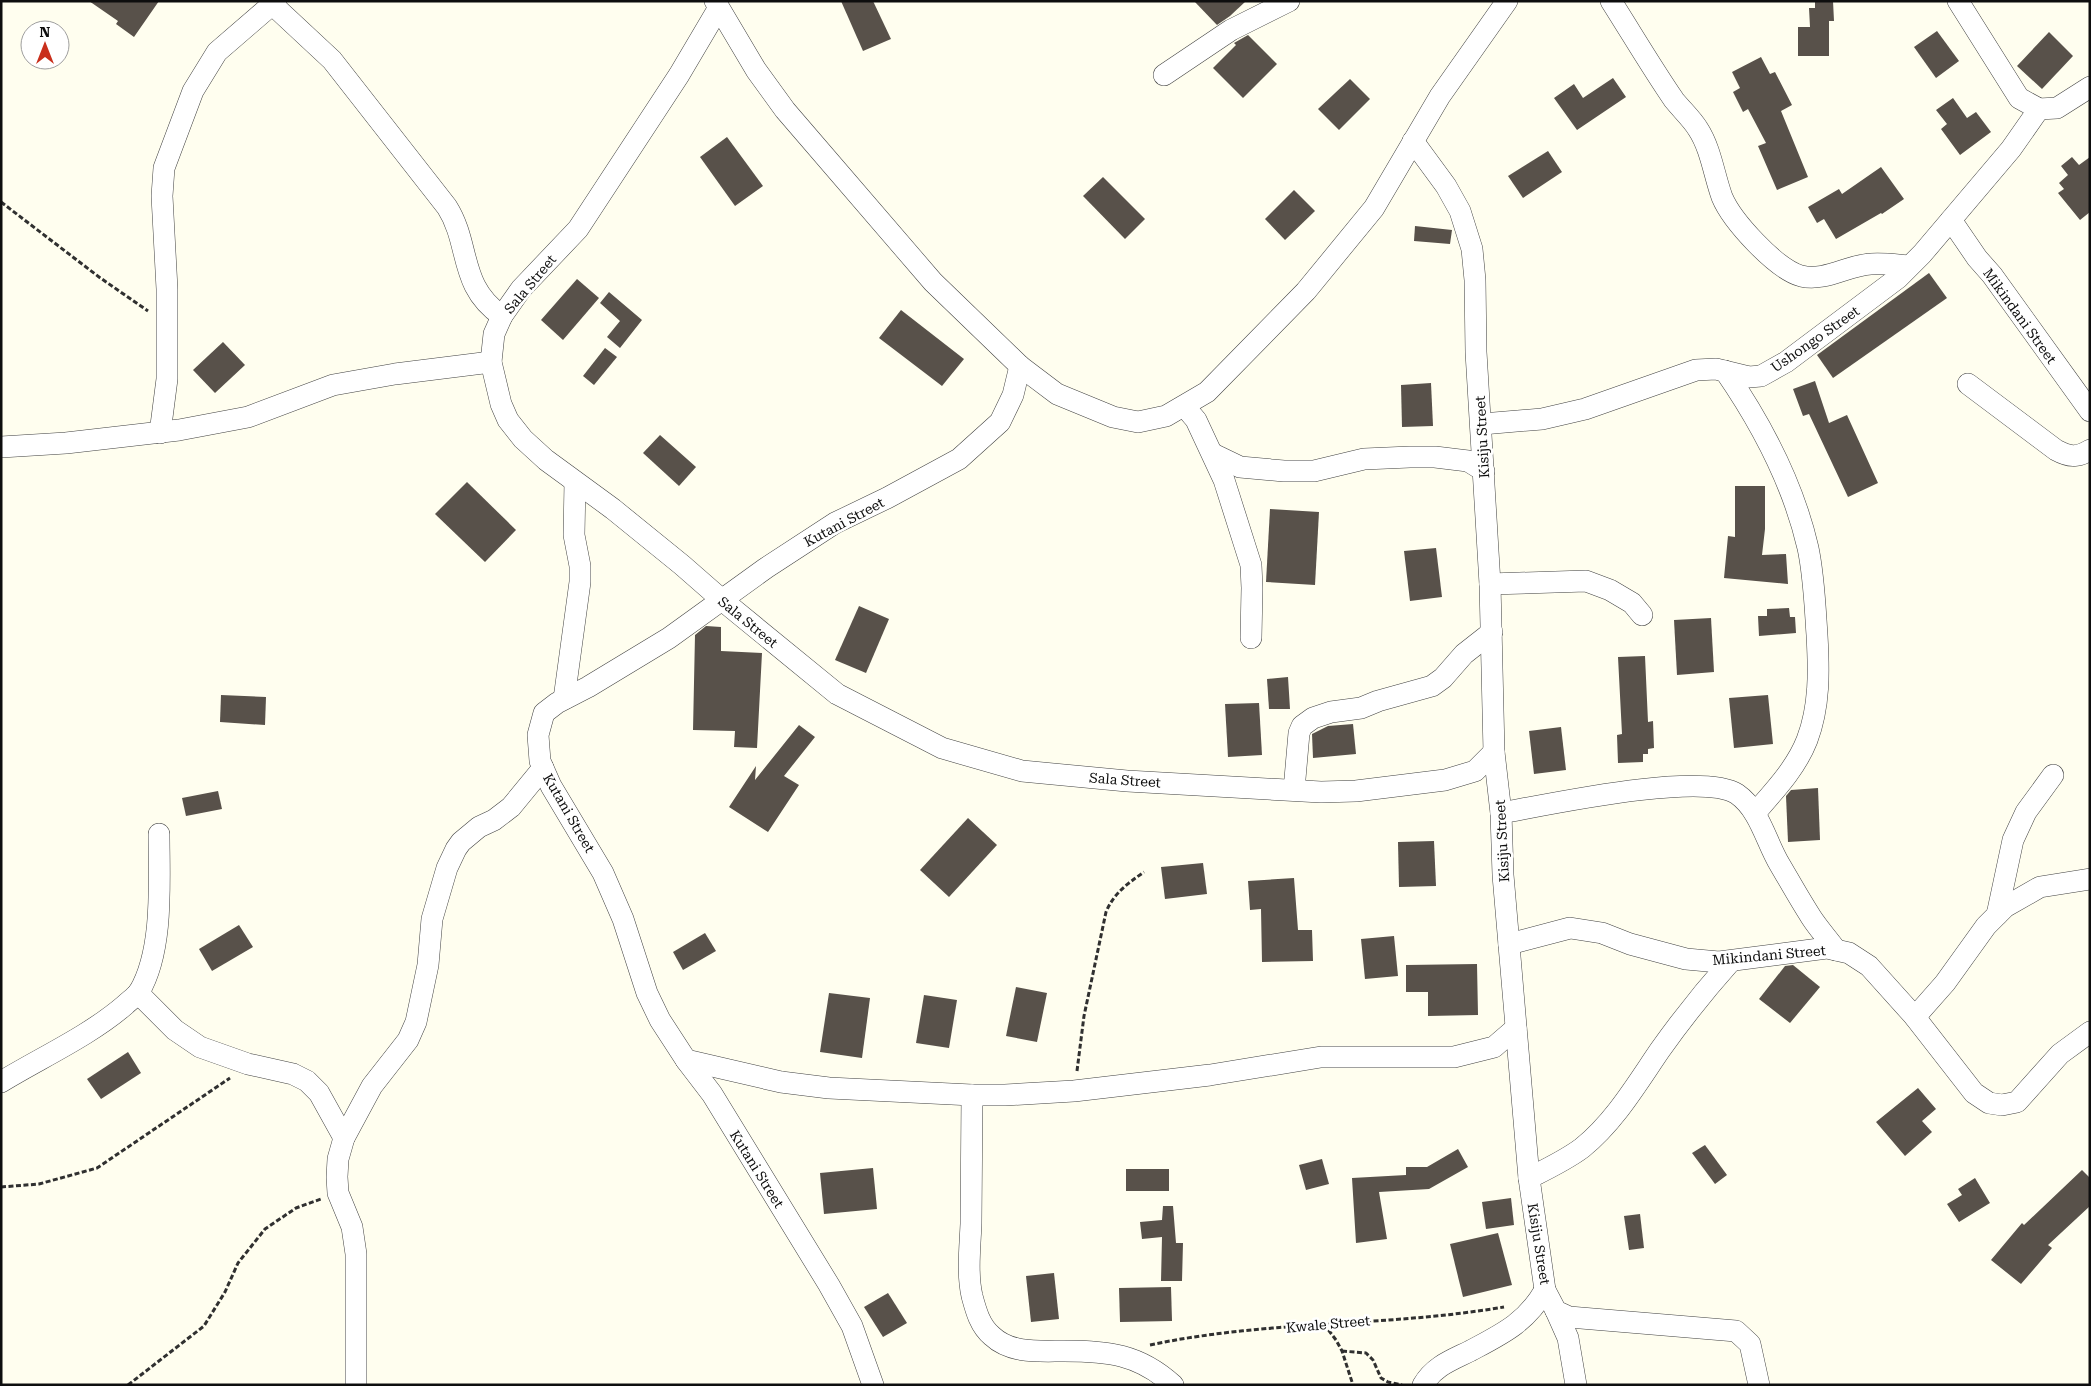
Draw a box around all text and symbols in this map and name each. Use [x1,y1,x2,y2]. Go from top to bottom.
north arrow [20,20,70,70]
text: N [40,24,51,40]
street label: Sala Street [501,251,559,317]
street label: Mikindani Street [1980,265,2060,367]
street label: Ushongo Street [1768,303,1862,375]
street label: Kisiju Street [1472,395,1492,479]
street label: Kutani Street [801,494,887,550]
street label: Sala Street [715,593,781,651]
street label: Sala Street [1089,770,1161,790]
street label: Kutani Street [540,771,598,855]
street label: Kisiju Street [1492,799,1512,883]
street label: Mikindani Street [1712,942,1826,968]
street label: Kutani Street [727,1127,787,1211]
street label: Kisiju Street [1525,1202,1553,1286]
street label: Kwale Street [1285,1312,1371,1336]

